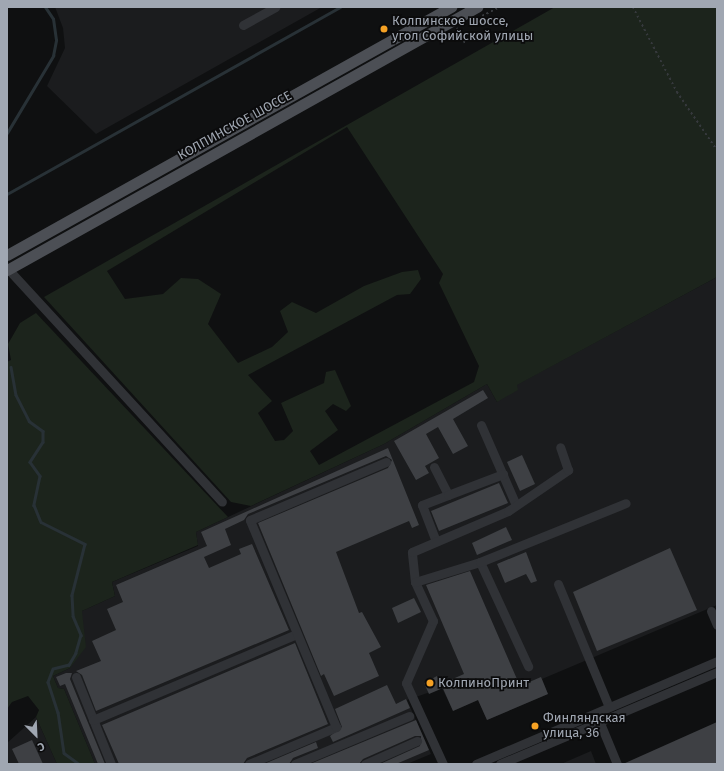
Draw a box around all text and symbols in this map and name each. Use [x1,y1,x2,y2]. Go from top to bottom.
place label: Колпинское шоссе, угол Софийской улицы [392,14,533,45]
marker: Колпинское шоссе, угол Софийской улицы [379,24,389,34]
street label: КОЛПИНСКОЕ ШОССЕ [175,88,295,164]
place label: КолпиноПринт [438,675,529,691]
marker: КолпиноПринт [425,678,435,688]
place label: Финляндская улица, 36 [543,711,626,742]
north arrow [16,715,56,755]
marker: Финляндская улица, 36 [530,721,540,731]
text: С [36,739,47,754]

